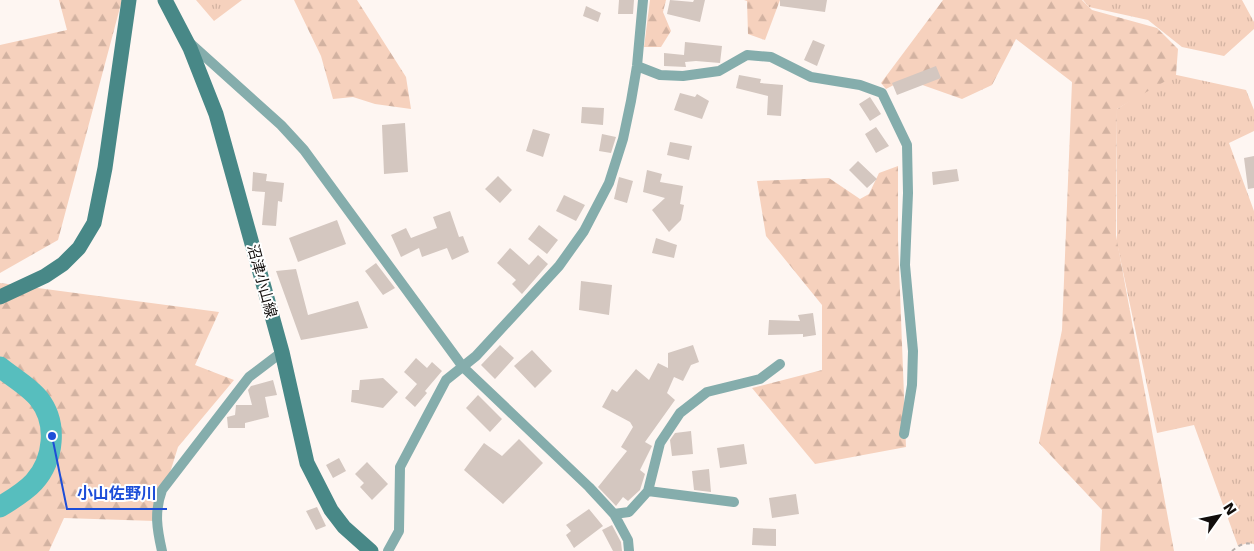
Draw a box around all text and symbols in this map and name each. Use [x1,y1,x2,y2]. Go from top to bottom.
street label: 沼津小山線 [244,242,280,320]
callout: 小山佐野川 [67,478,167,509]
text: 小山佐野川 [77,484,157,503]
north arrow [1194,491,1244,541]
text: N [1220,500,1240,518]

